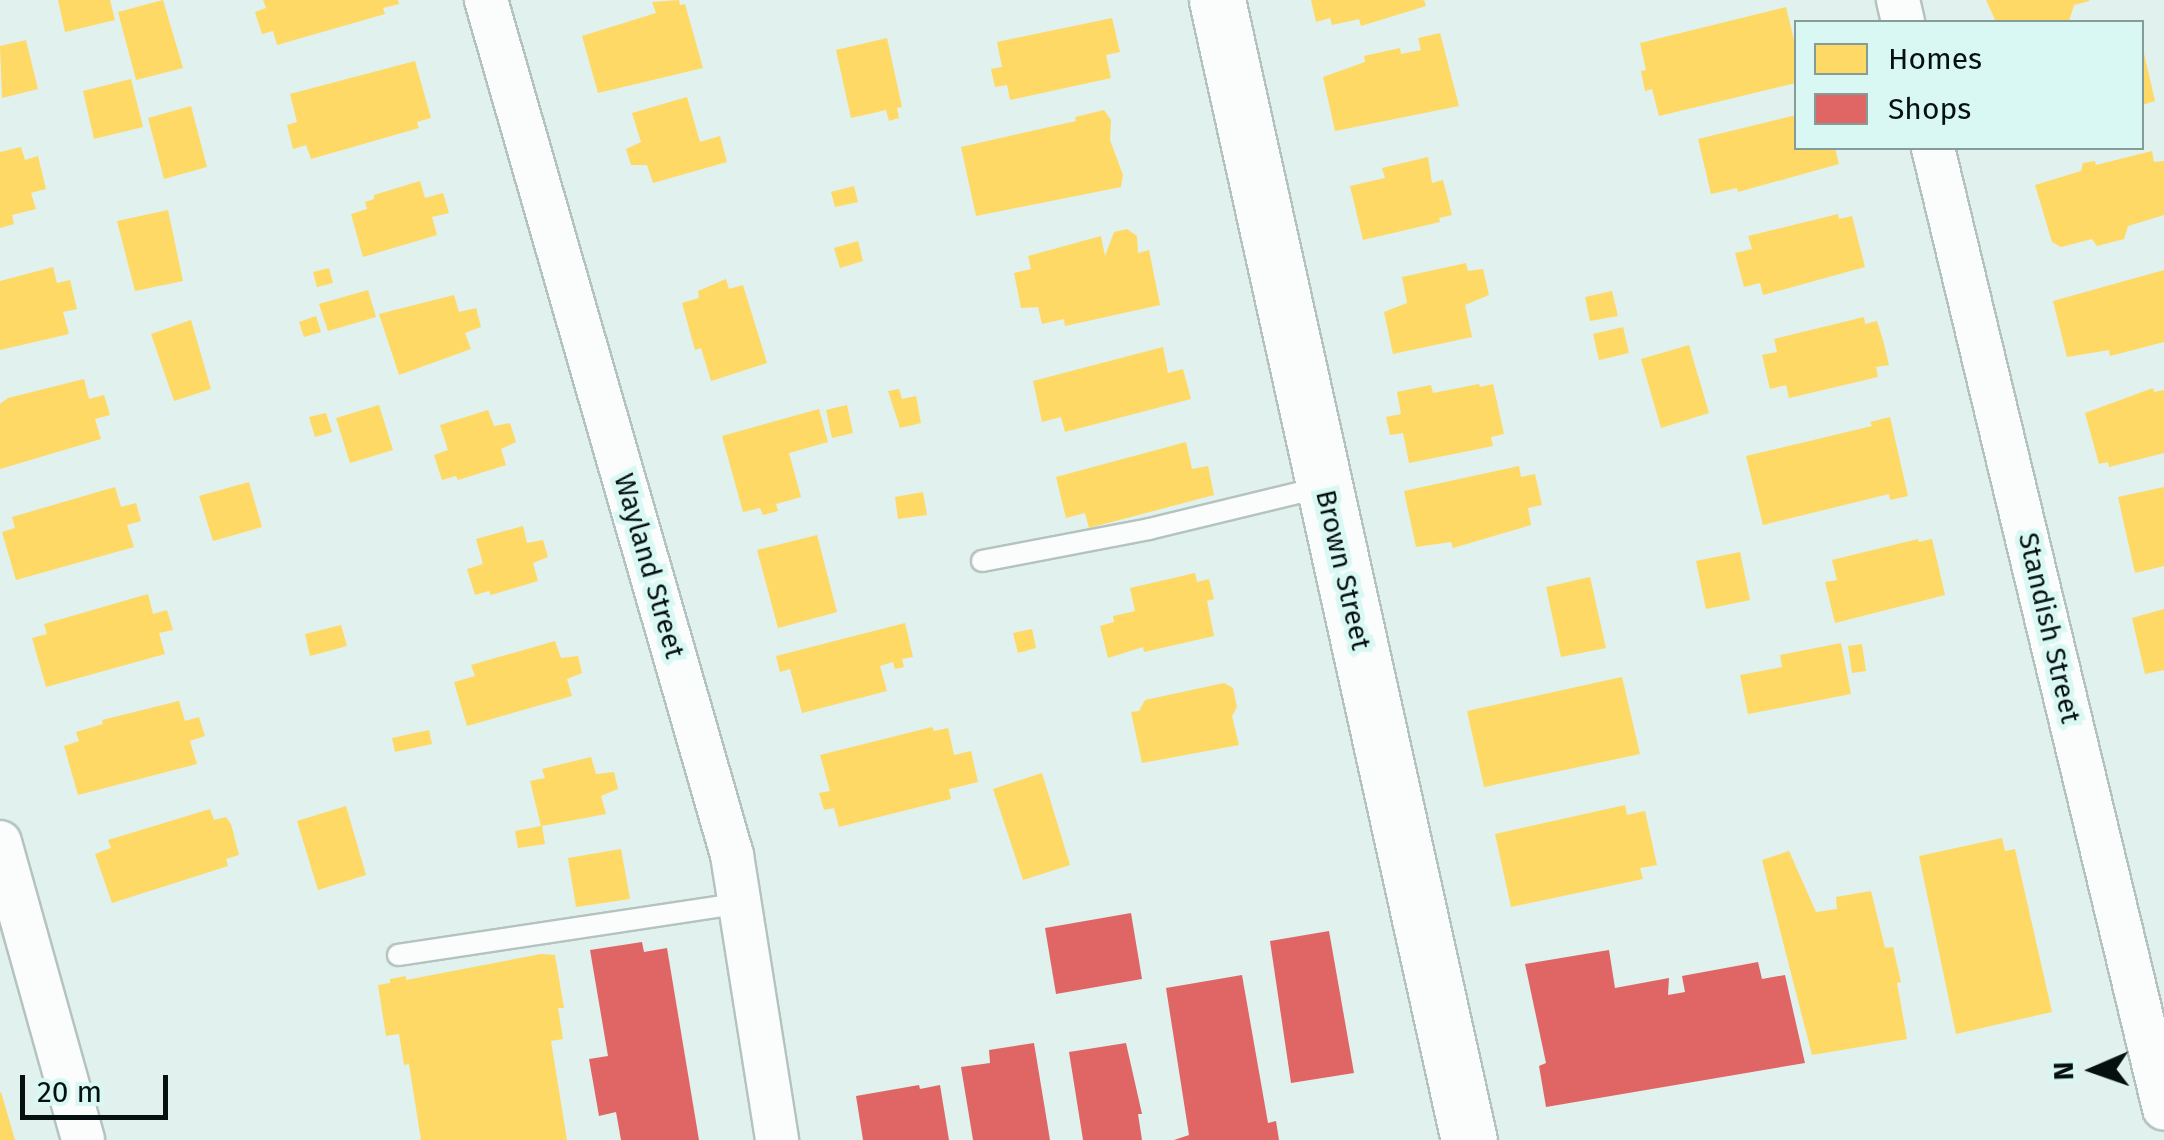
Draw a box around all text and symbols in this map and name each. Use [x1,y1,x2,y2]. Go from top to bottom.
legend [1794,20,2144,150]
text: Homes [1888,41,1982,77]
text: Shops [1888,91,1971,127]
street label: Wayland Street [607,470,691,662]
street label: Brown Street [1308,487,1378,653]
street label: Standish Street [2011,530,2087,726]
north arrow [2044,1020,2144,1120]
scale bar [25,1055,172,1117]
text: N [2047,1061,2080,1081]
text: 20 m [37,1074,102,1110]

